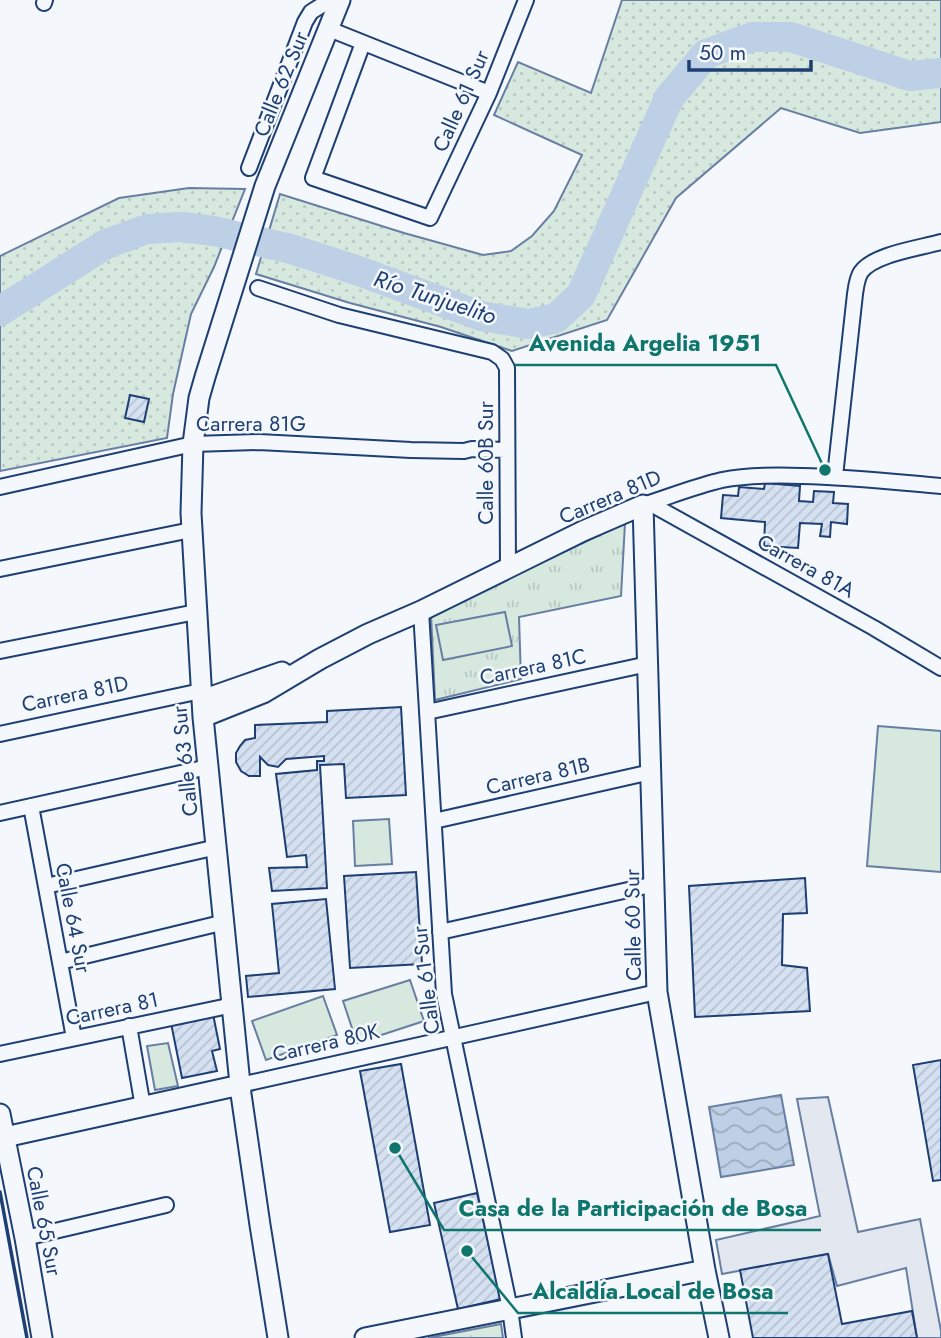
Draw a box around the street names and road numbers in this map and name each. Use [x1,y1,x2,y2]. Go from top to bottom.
street label: Calle 62 Sur [246,26,316,141]
street label: Calle 61 Sur [425,44,497,157]
street label: Calle 60B Sur [471,400,501,525]
street label: Carrera 81G [196,409,306,439]
street label: Carrera 81D [554,462,666,532]
street label: Carrera 81A [752,527,861,605]
street label: Carrera 81C [477,641,589,693]
street label: Carrera 81D [19,668,131,720]
street label: Calle 63 Sur [164,704,206,818]
street label: Carrera 81B [483,750,593,802]
street label: Calle 64 Sur [48,860,99,976]
street label: Calle 60 Sur [617,868,649,981]
street label: Calle 61 Sur [404,923,448,1036]
street label: Carrera 81 [63,985,161,1033]
street label: Carrera 80K [270,1016,383,1070]
street label: Calle 65 Sur [19,1164,69,1279]

